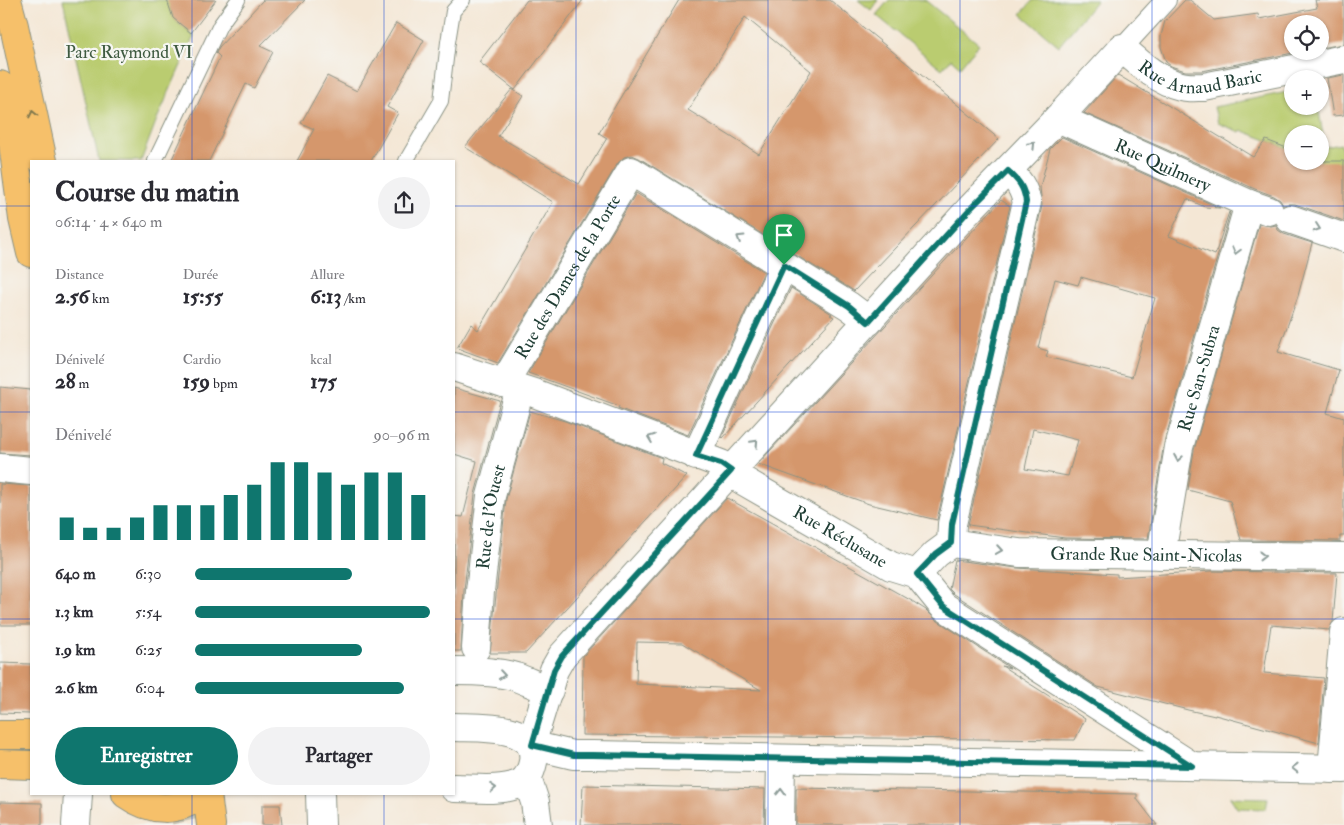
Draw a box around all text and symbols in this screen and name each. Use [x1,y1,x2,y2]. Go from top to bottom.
map controls [1284,15,1329,170]
button: locate [1284,15,1329,60]
park label: Parc Raymond VI [65,41,193,64]
street label: Rue Arnaud Baric [1133,56,1264,99]
button: + [1284,70,1329,115]
one-way arrow [28,109,39,118]
button: − [1284,125,1329,170]
street label: Rue Quilmery [1111,134,1215,198]
one-way arrow [1027,142,1036,151]
text: Course du matin [55,175,239,210]
button: share [378,177,430,229]
street label: Rue des Dames de la Porte [510,190,627,363]
text: 06:14 · 4 × 640 m [55,212,163,232]
pin [763,214,805,265]
icon: arrive [770,221,798,249]
one-way arrow [1312,223,1321,233]
one-way arrow [736,235,745,244]
one-way arrow [1231,247,1241,255]
text: Distance [55,266,104,283]
text: Durée [183,266,218,283]
text: Allure [310,266,345,283]
text: 2.56 [55,283,89,310]
text: 15:55 [183,283,223,310]
text: 6:13 [310,283,342,310]
text: km [89,290,110,307]
text: /km [342,290,366,307]
street label: Rue San-Subra [1173,322,1226,434]
text: Dénivelé [55,351,104,368]
text: Cardio [183,351,221,368]
text: kcal [310,351,332,368]
text: 28 [55,368,76,395]
text: 159 [183,368,210,395]
text: 175 [310,368,337,395]
text: m [76,375,89,392]
text: bpm [210,375,238,392]
text: Dénivelé [55,425,111,445]
text: 90–96 m [373,425,430,445]
one-way arrow [647,434,656,444]
one-way arrow [749,440,758,449]
one-way arrow [1173,454,1183,462]
street label: Rue de l'Ouest [472,462,511,571]
street label: Rue Réclusane [789,501,892,574]
street label: Grande Rue Saint-Nicolas [1050,542,1242,568]
one-way arrow [995,545,1003,555]
one-way arrow [1258,551,1266,561]
text: 640 m [55,564,96,584]
text: 6:30 [135,564,161,584]
text: 1.3 km [55,602,93,622]
text: 5:54 [135,602,161,622]
text: 1.9 km [55,640,95,660]
text: 6:25 [135,640,162,660]
one-way arrow [499,669,507,680]
text: 2.6 km [55,678,98,698]
text: 6:04 [135,678,164,698]
button: Enregistrer [55,727,238,785]
button: Partager [248,727,430,785]
one-way arrow [1291,763,1299,773]
one-way arrow [490,783,498,794]
one-way arrow [775,788,786,796]

